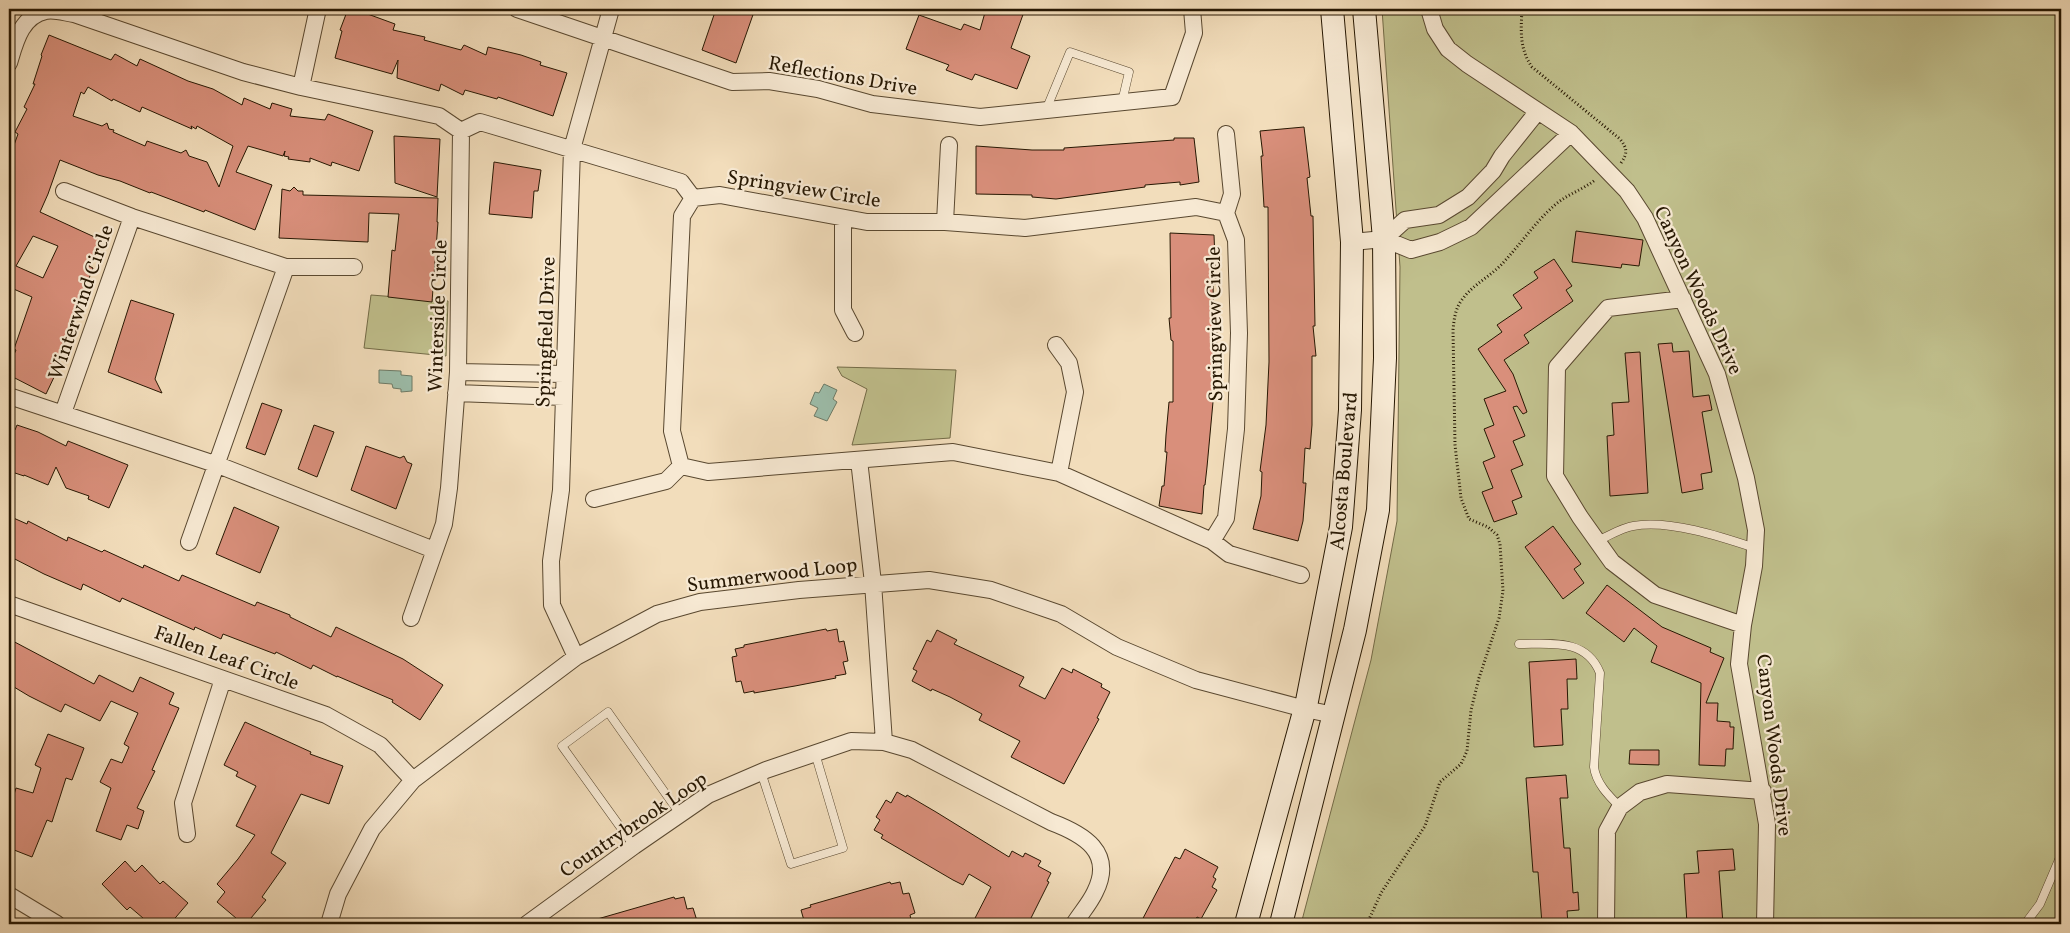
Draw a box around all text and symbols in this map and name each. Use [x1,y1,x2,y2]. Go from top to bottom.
street label: Reflections Drive [766,50,919,104]
street label: Springview Circle [725,164,883,216]
street label: Canyon Woods Drive [1646,202,1749,380]
street label: Winterwind Circle [42,221,122,384]
street label: Winterside Circle [422,239,456,393]
street label: Springview Circle [1201,246,1231,402]
street label: Springfield Drive [530,256,564,408]
street label: Alcosta Boulevard [1324,391,1366,552]
street label: Summerwood Loop [685,552,859,600]
street label: Fallen Leaf Circle [150,620,303,698]
street label: Canyon Woods Drive [1748,653,1798,838]
street label: Countrybrook Loop [555,766,713,885]

